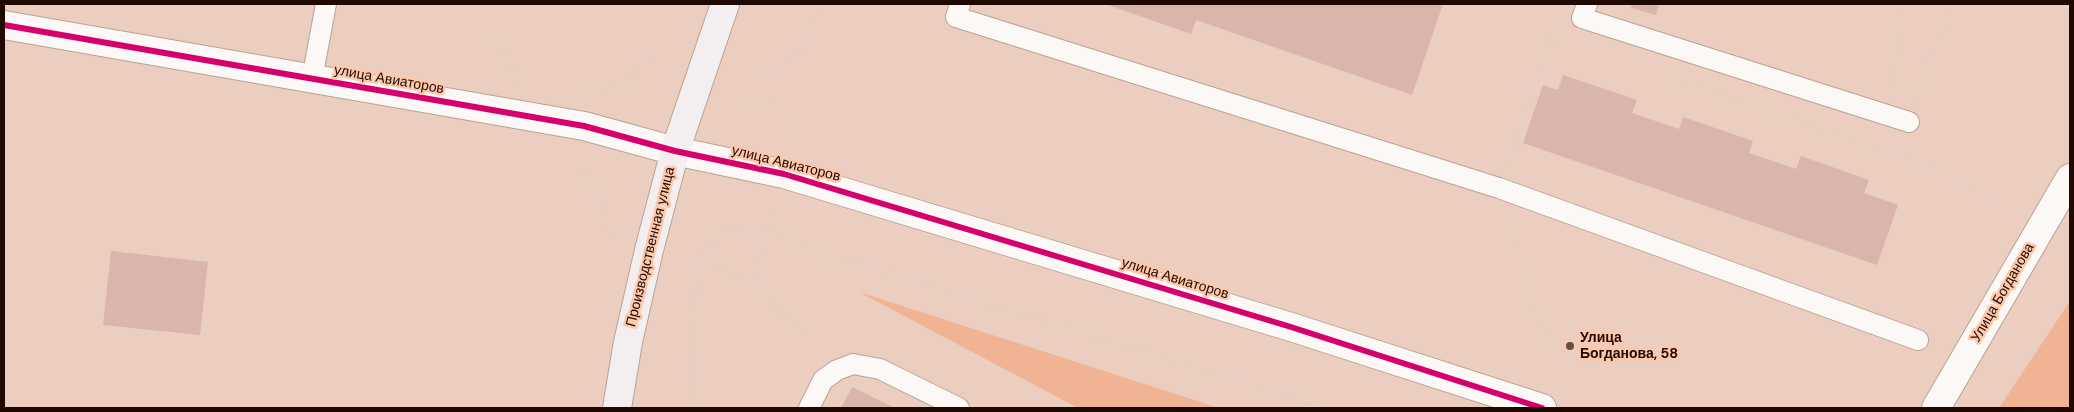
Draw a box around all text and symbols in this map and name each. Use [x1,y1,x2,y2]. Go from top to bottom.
street label: улица Авиаторов [333,62,445,98]
street label: улица Авиаторов [730,142,842,186]
street label: Производственная улица [623,165,679,329]
street label: Улица Богданова [1968,241,2038,345]
street label: улица Авиаторов [1119,255,1231,303]
place label: Улица Богданова, 58 [1580,330,1678,362]
marker: Улица Богданова, 58 [1564,340,1576,352]

